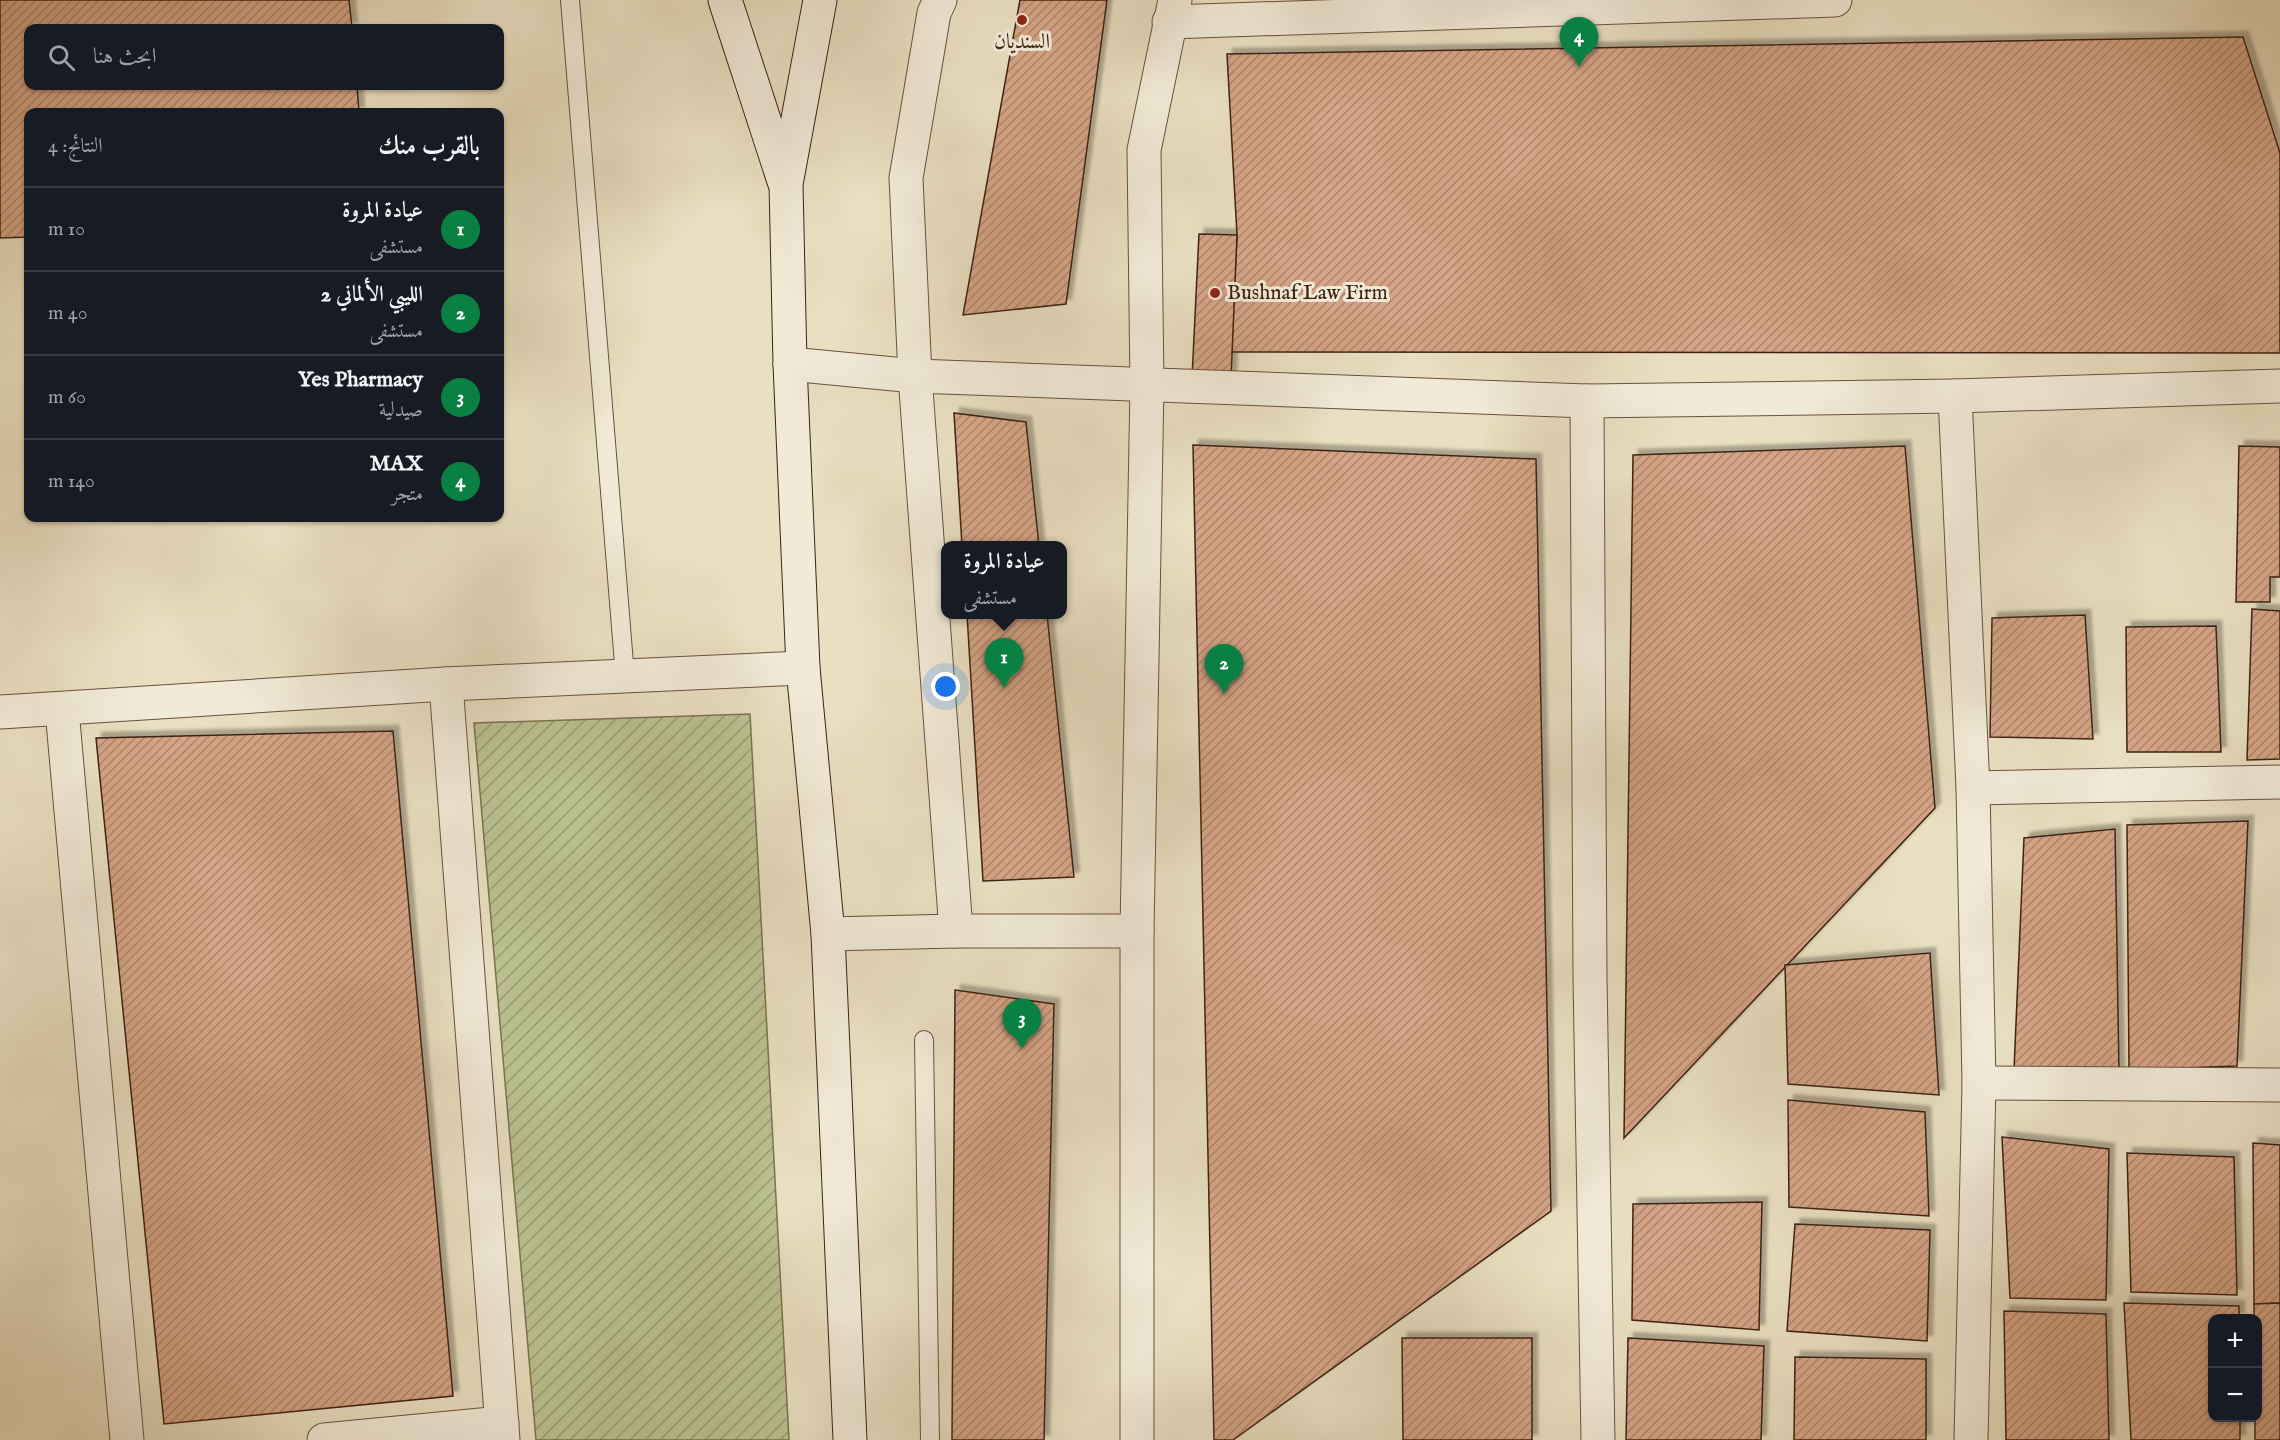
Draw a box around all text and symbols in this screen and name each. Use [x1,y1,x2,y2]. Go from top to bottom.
marker: السنديان [1015,13,1029,27]
pin: 4 [1560,17,1598,67]
search box [24,24,504,90]
place label: السنديان [994,29,1050,56]
icon: search [45,41,78,74]
text: ابحث هنا [93,43,156,71]
text: بالقرب منك [378,130,480,163]
text: النتائج: 4 [48,134,103,159]
text: عيادة المروة [342,197,423,225]
text: 10 m [48,217,85,242]
text: 1 [457,217,464,242]
text: مستشفى [370,235,423,260]
place label: Bushnaf Law Firm [1227,280,1388,307]
text: الليبي الألماني 2 [321,281,423,309]
marker: Bushnaf Law Firm [1208,286,1222,300]
text: 40 m [48,301,87,326]
text: 2 [456,301,465,326]
text: مستشفى [370,319,423,344]
text: Yes Pharmacy [298,366,423,394]
text: 60 m [48,385,86,410]
text: 3 [457,385,464,410]
text: صيدلية [379,398,423,423]
text: MAX [370,450,423,478]
text: 140 m [48,469,95,494]
text: 4 [456,469,465,494]
text: متجر [391,482,423,507]
popup [941,541,1067,619]
text: عيادة المروة [964,548,1044,576]
text: مستشفى [964,586,1017,611]
pin: 1 [984,638,1024,688]
pin: 2 [1204,644,1244,694]
your location [931,672,960,701]
pin: 3 [1002,1000,1042,1049]
map controls [2208,1314,2262,1422]
button: + [2208,1314,2262,1368]
button: − [2208,1368,2262,1422]

